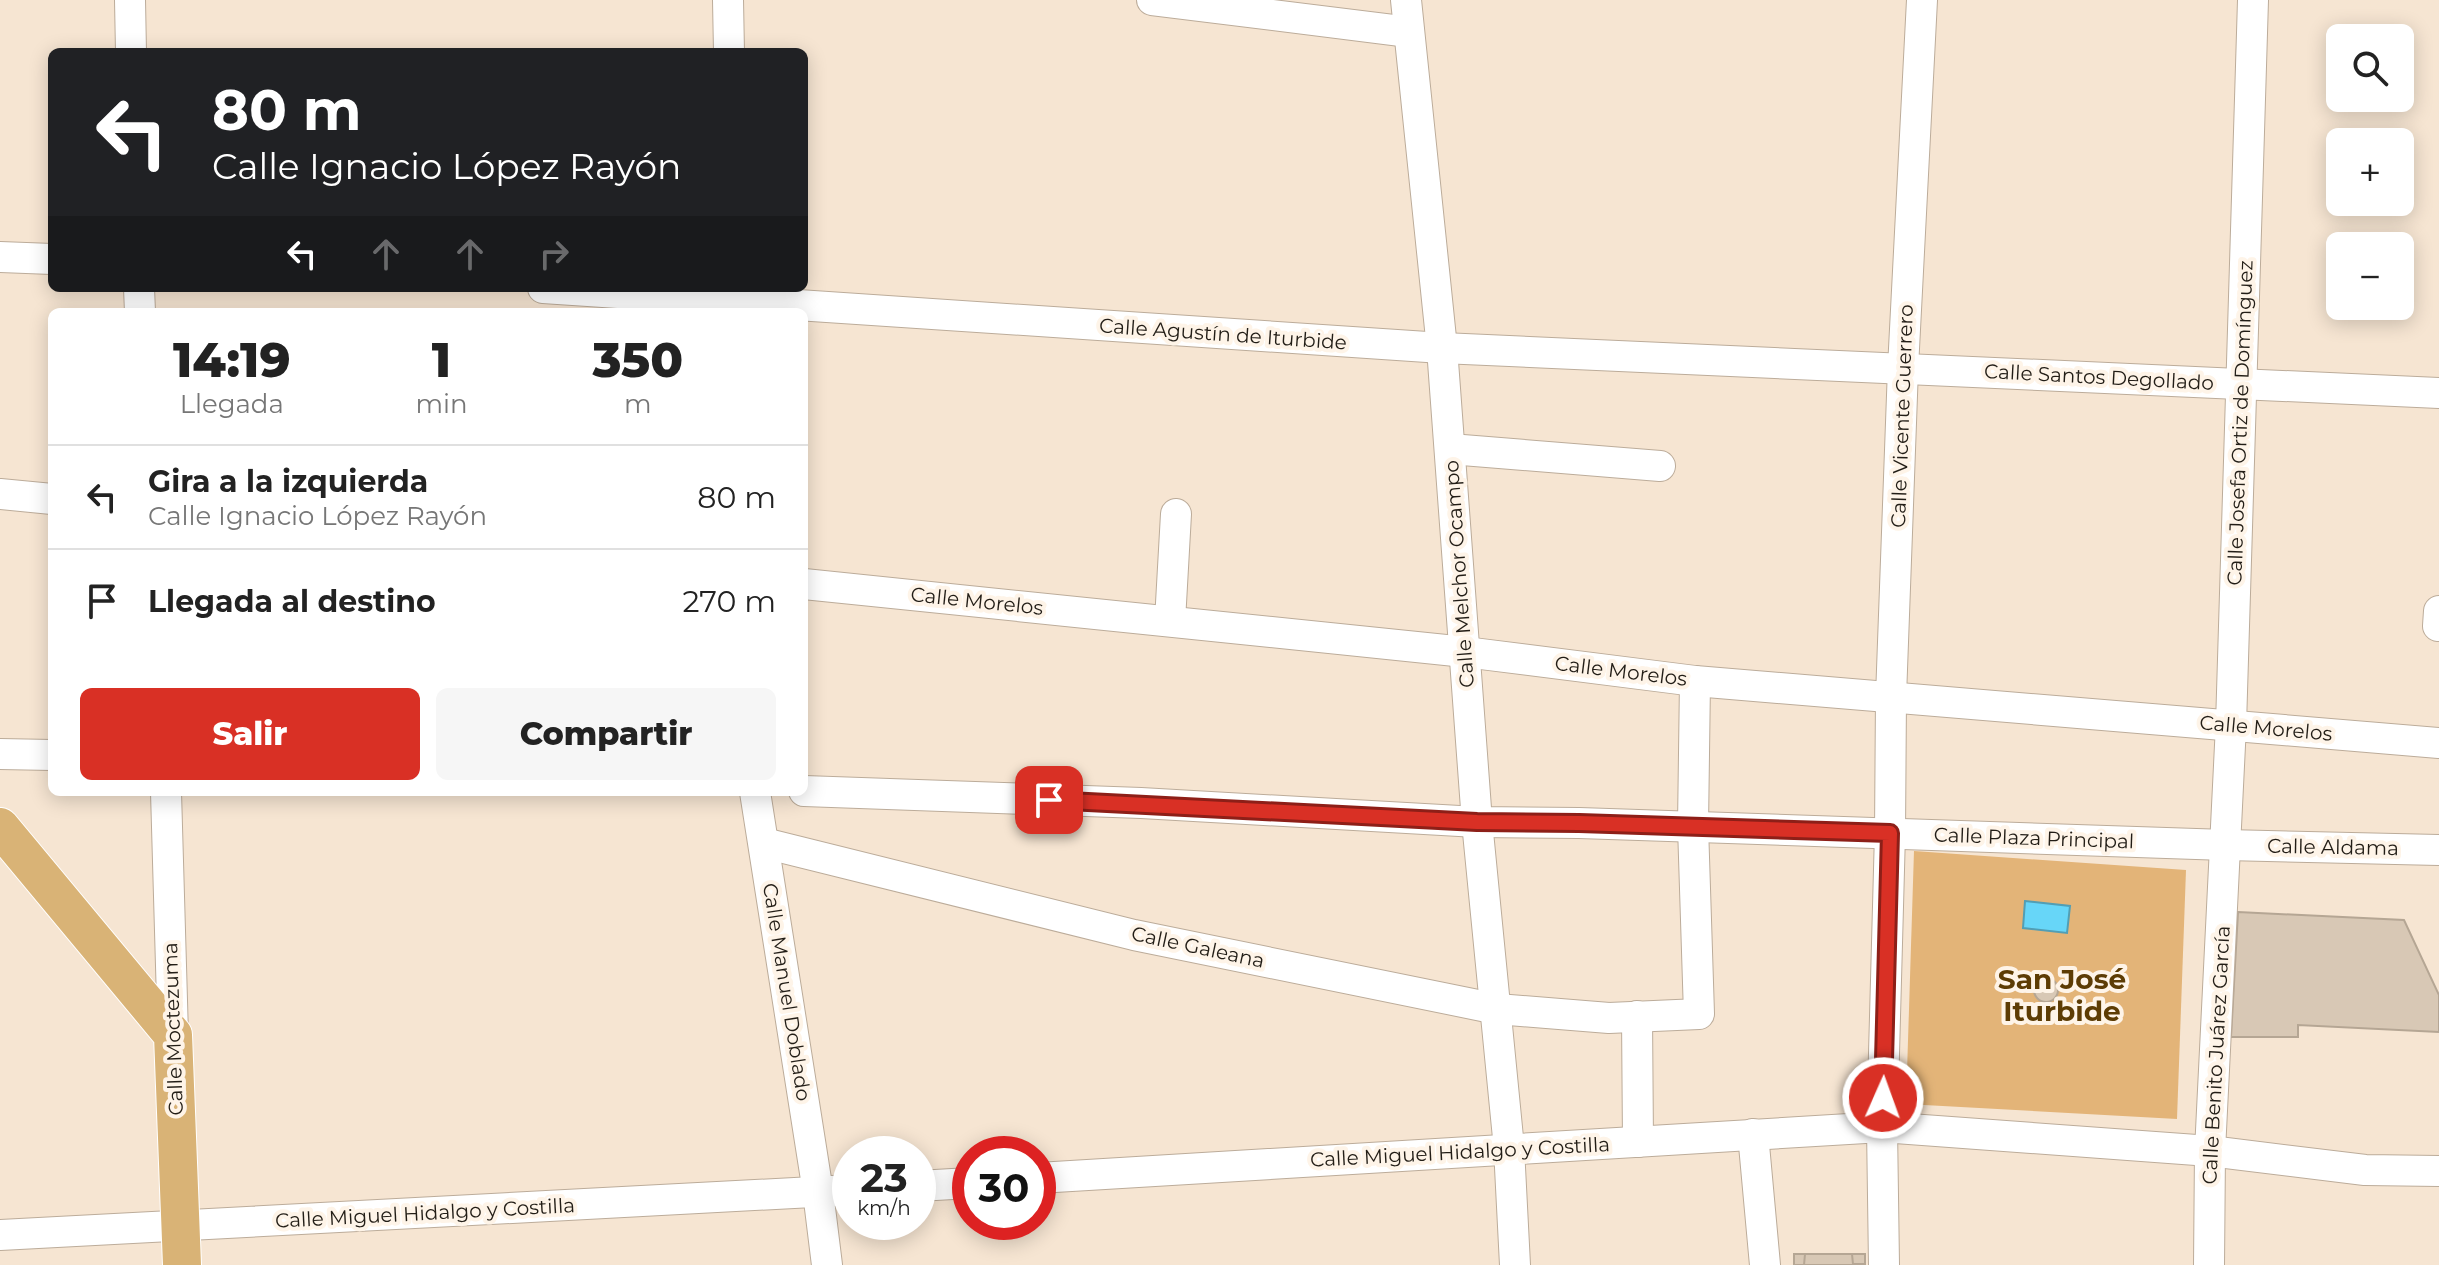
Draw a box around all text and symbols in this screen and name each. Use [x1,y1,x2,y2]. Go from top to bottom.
map controls [2326,24,2414,320]
button: search [2326,24,2414,112]
text: 80 m [212,76,362,144]
icon: left [80,80,184,184]
button: + [2326,128,2414,216]
text: Calle Ignacio López Rayón [212,144,681,188]
icon: left [280,232,324,276]
icon: ahead [364,232,408,276]
icon: ahead [448,232,492,276]
icon: right [532,232,576,276]
button: − [2326,232,2414,320]
street label: Calle Josefa Ortiz de Domínguez [2222,260,2258,586]
street label: Calle Vicente Guerrero [1886,304,1918,528]
street label: Calle Agustín de Iturbide [1098,313,1348,355]
text: 14:19 [173,331,291,389]
text: 1 [432,331,451,389]
text: 350 [593,331,683,389]
street label: Calle Santos Degollado [1983,359,2215,395]
text: Llegada [180,388,284,420]
text: min [416,388,468,420]
text: m [624,388,652,420]
street label: Calle Melchor Ocampo [1439,459,1479,689]
text: Gira a la izquierda [148,463,428,500]
icon: left [80,475,124,519]
text: 80 m [697,479,776,516]
text: Calle Ignacio López Rayón [148,500,487,532]
icon: arrive [80,579,124,623]
street label: Calle Morelos [910,582,1045,620]
text: Llegada al destino [148,583,436,620]
text: 270 m [682,583,776,620]
street label: Calle Morelos [1553,651,1689,691]
button: Salir [80,688,420,780]
button: Compartir [436,688,776,780]
street label: Calle Morelos [2199,710,2334,746]
pin [1015,766,1083,834]
icon: arrive [1027,778,1071,822]
street label: Calle Plaza Principal [1933,823,2135,853]
street label: Calle Aldama [2267,834,2399,860]
street label: Calle Manuel Doblado [758,881,816,1103]
street label: Calle Galeana [1129,921,1267,973]
street label: Calle Benito Juárez García [2197,925,2235,1185]
street label: Calle Moctezuma [158,942,188,1116]
district label: San José Iturbide [1998,962,2126,1028]
position arrow [1841,1056,1925,1140]
street label: Calle Miguel Hidalgo y Costilla [1309,1132,1611,1172]
speed limit sign: 30 [952,1136,1056,1240]
text: 23 [860,1153,908,1202]
street label: Calle Miguel Hidalgo y Costilla [274,1193,576,1233]
text: km/h [857,1196,911,1220]

